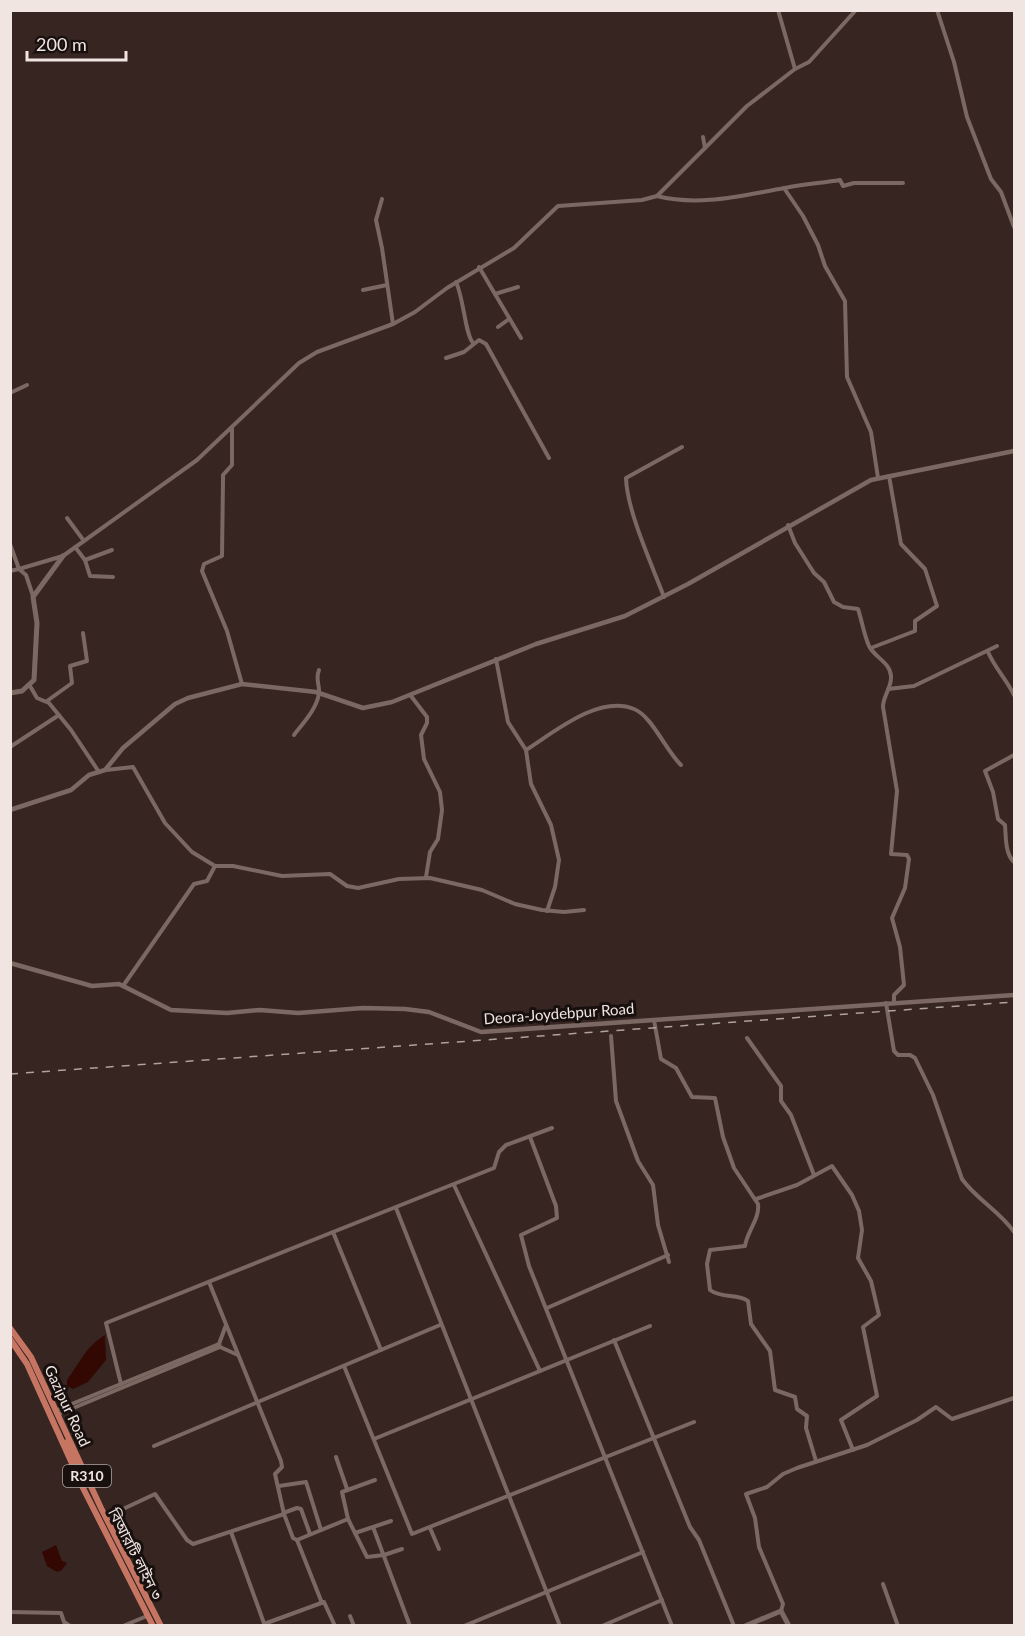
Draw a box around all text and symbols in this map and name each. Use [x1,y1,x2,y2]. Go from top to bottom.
scale bar [27,24,126,62]
text: 200 m [36,33,87,55]
street label: Deora-Joydebpur Road [483,999,635,1027]
street label: Gazipur Road [41,1362,95,1449]
road number: R310 [63,1465,111,1487]
street label: বিআরটি লাইন ৩ [105,1504,167,1602]

